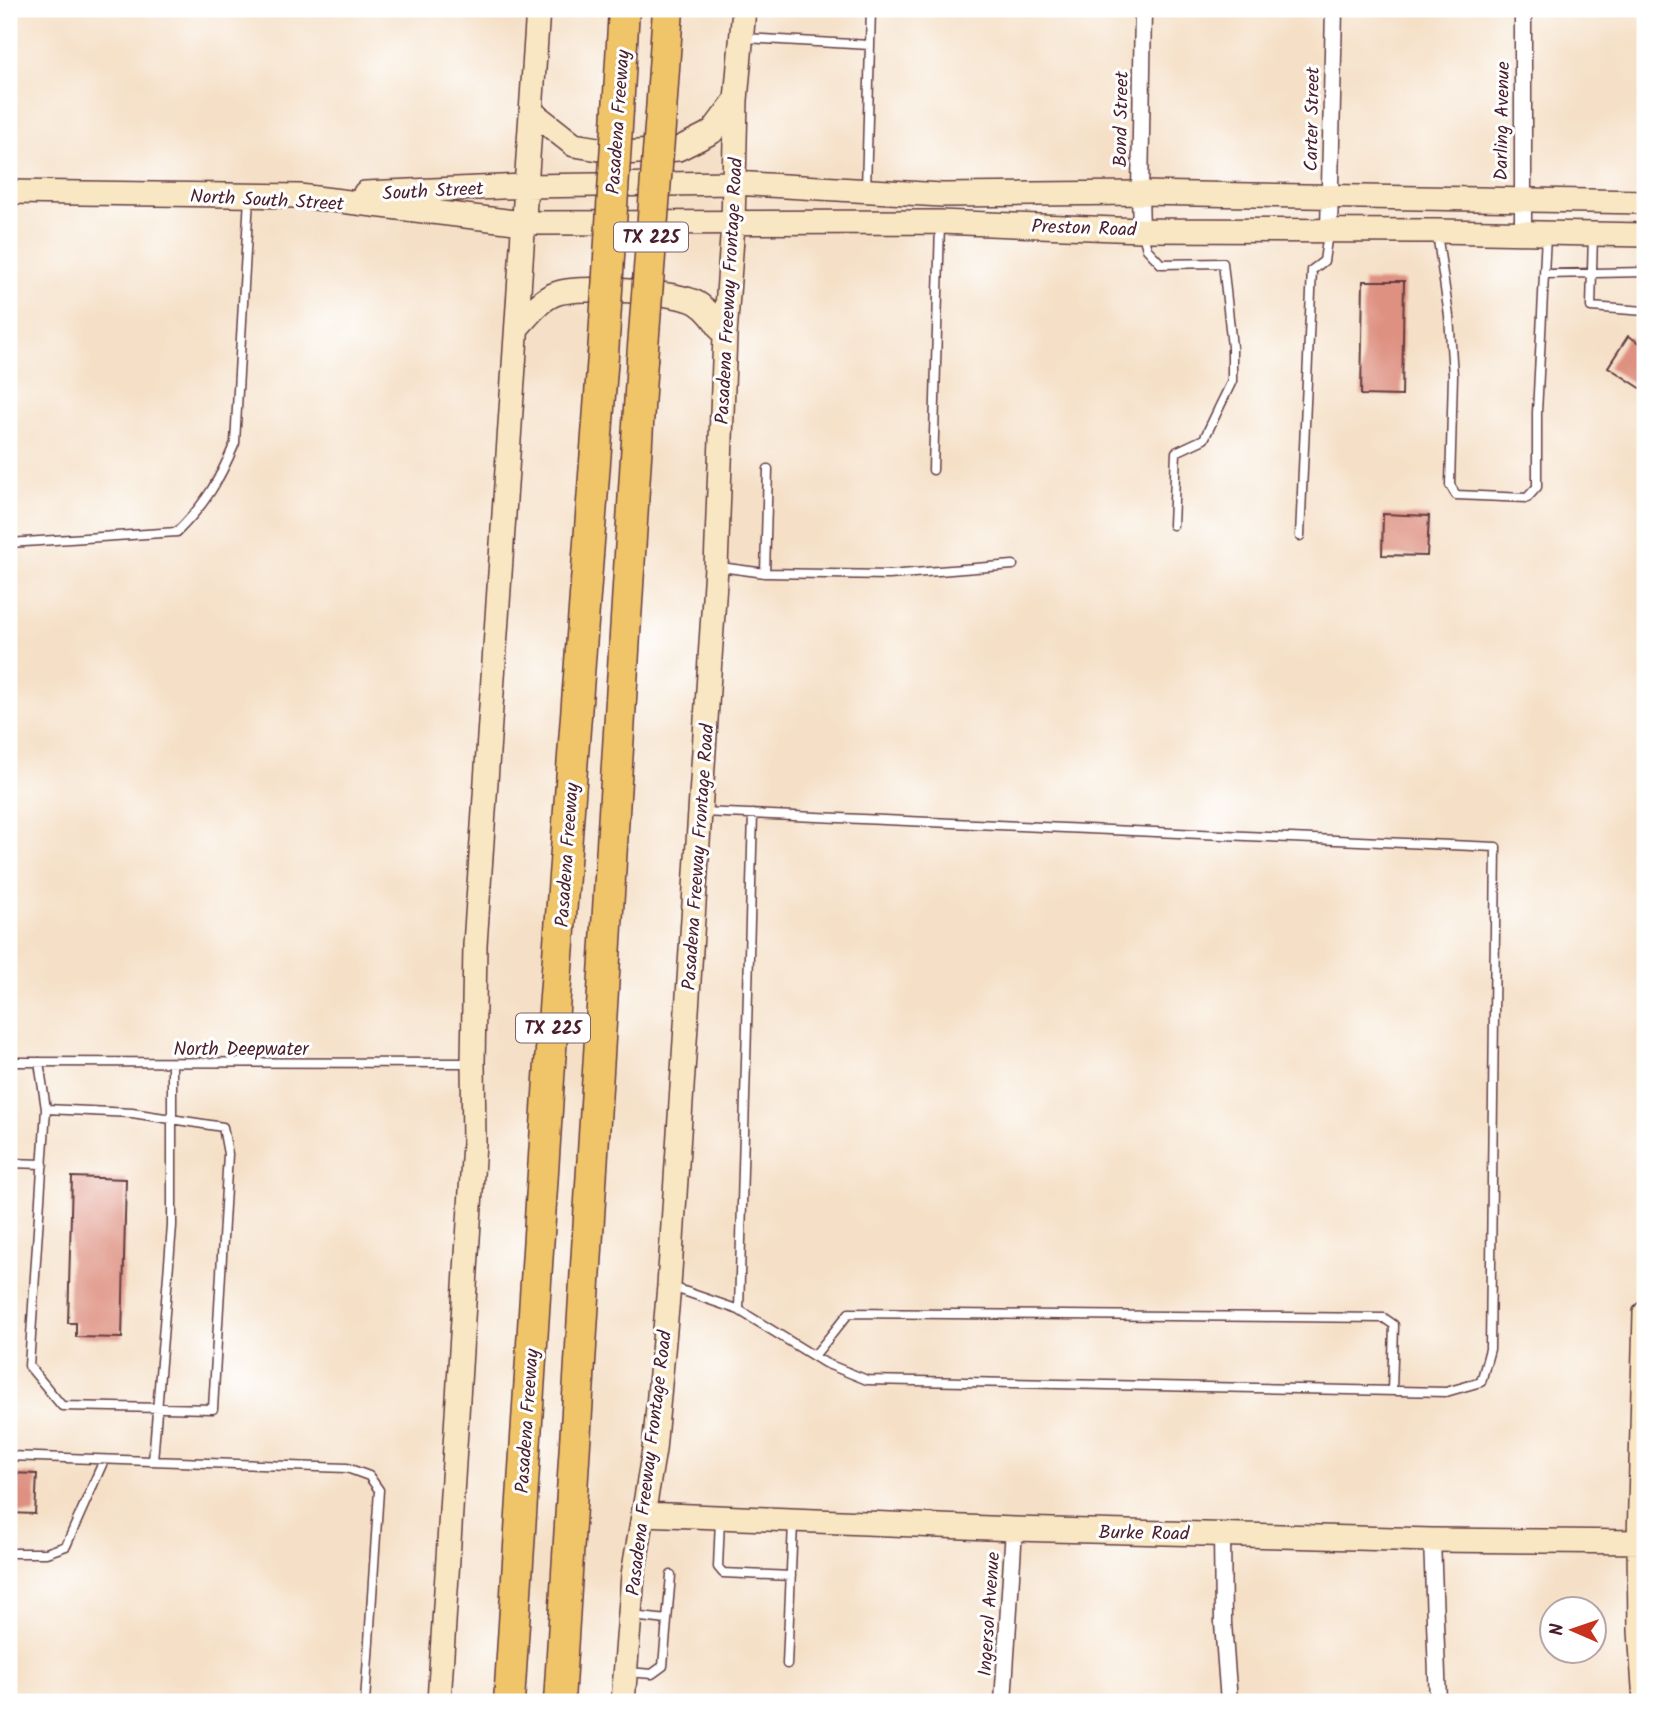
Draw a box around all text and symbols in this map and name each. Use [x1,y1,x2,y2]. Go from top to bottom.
street label: Pasadena Freeway [599,48,639,195]
street label: Darling Avenue [1487,61,1519,181]
street label: Carter Street [1297,66,1329,172]
street label: Bond Street [1106,70,1138,167]
street label: Pasadena Freeway Frontage Road [708,156,752,425]
street label: South Street [382,174,485,210]
street label: North South Street [189,182,345,220]
street label: Preston Road [1031,212,1137,246]
road number: TX 225 [614,222,688,251]
street label: Pasadena Freeway Frontage Road [675,722,723,991]
street label: Pasadena Freeway [548,781,588,928]
road number: TX 225 [516,1014,590,1042]
street label: North Deepwater [173,1035,310,1065]
street label: Pasadena Freeway Frontage Road [619,1328,681,1598]
street label: Pasadena Freeway [508,1347,548,1494]
street label: Burke Road [1098,1518,1190,1550]
street label: Ingersol Avenue [971,1550,1009,1677]
north arrow [1538,1596,1608,1666]
text: N [1543,1623,1573,1636]

